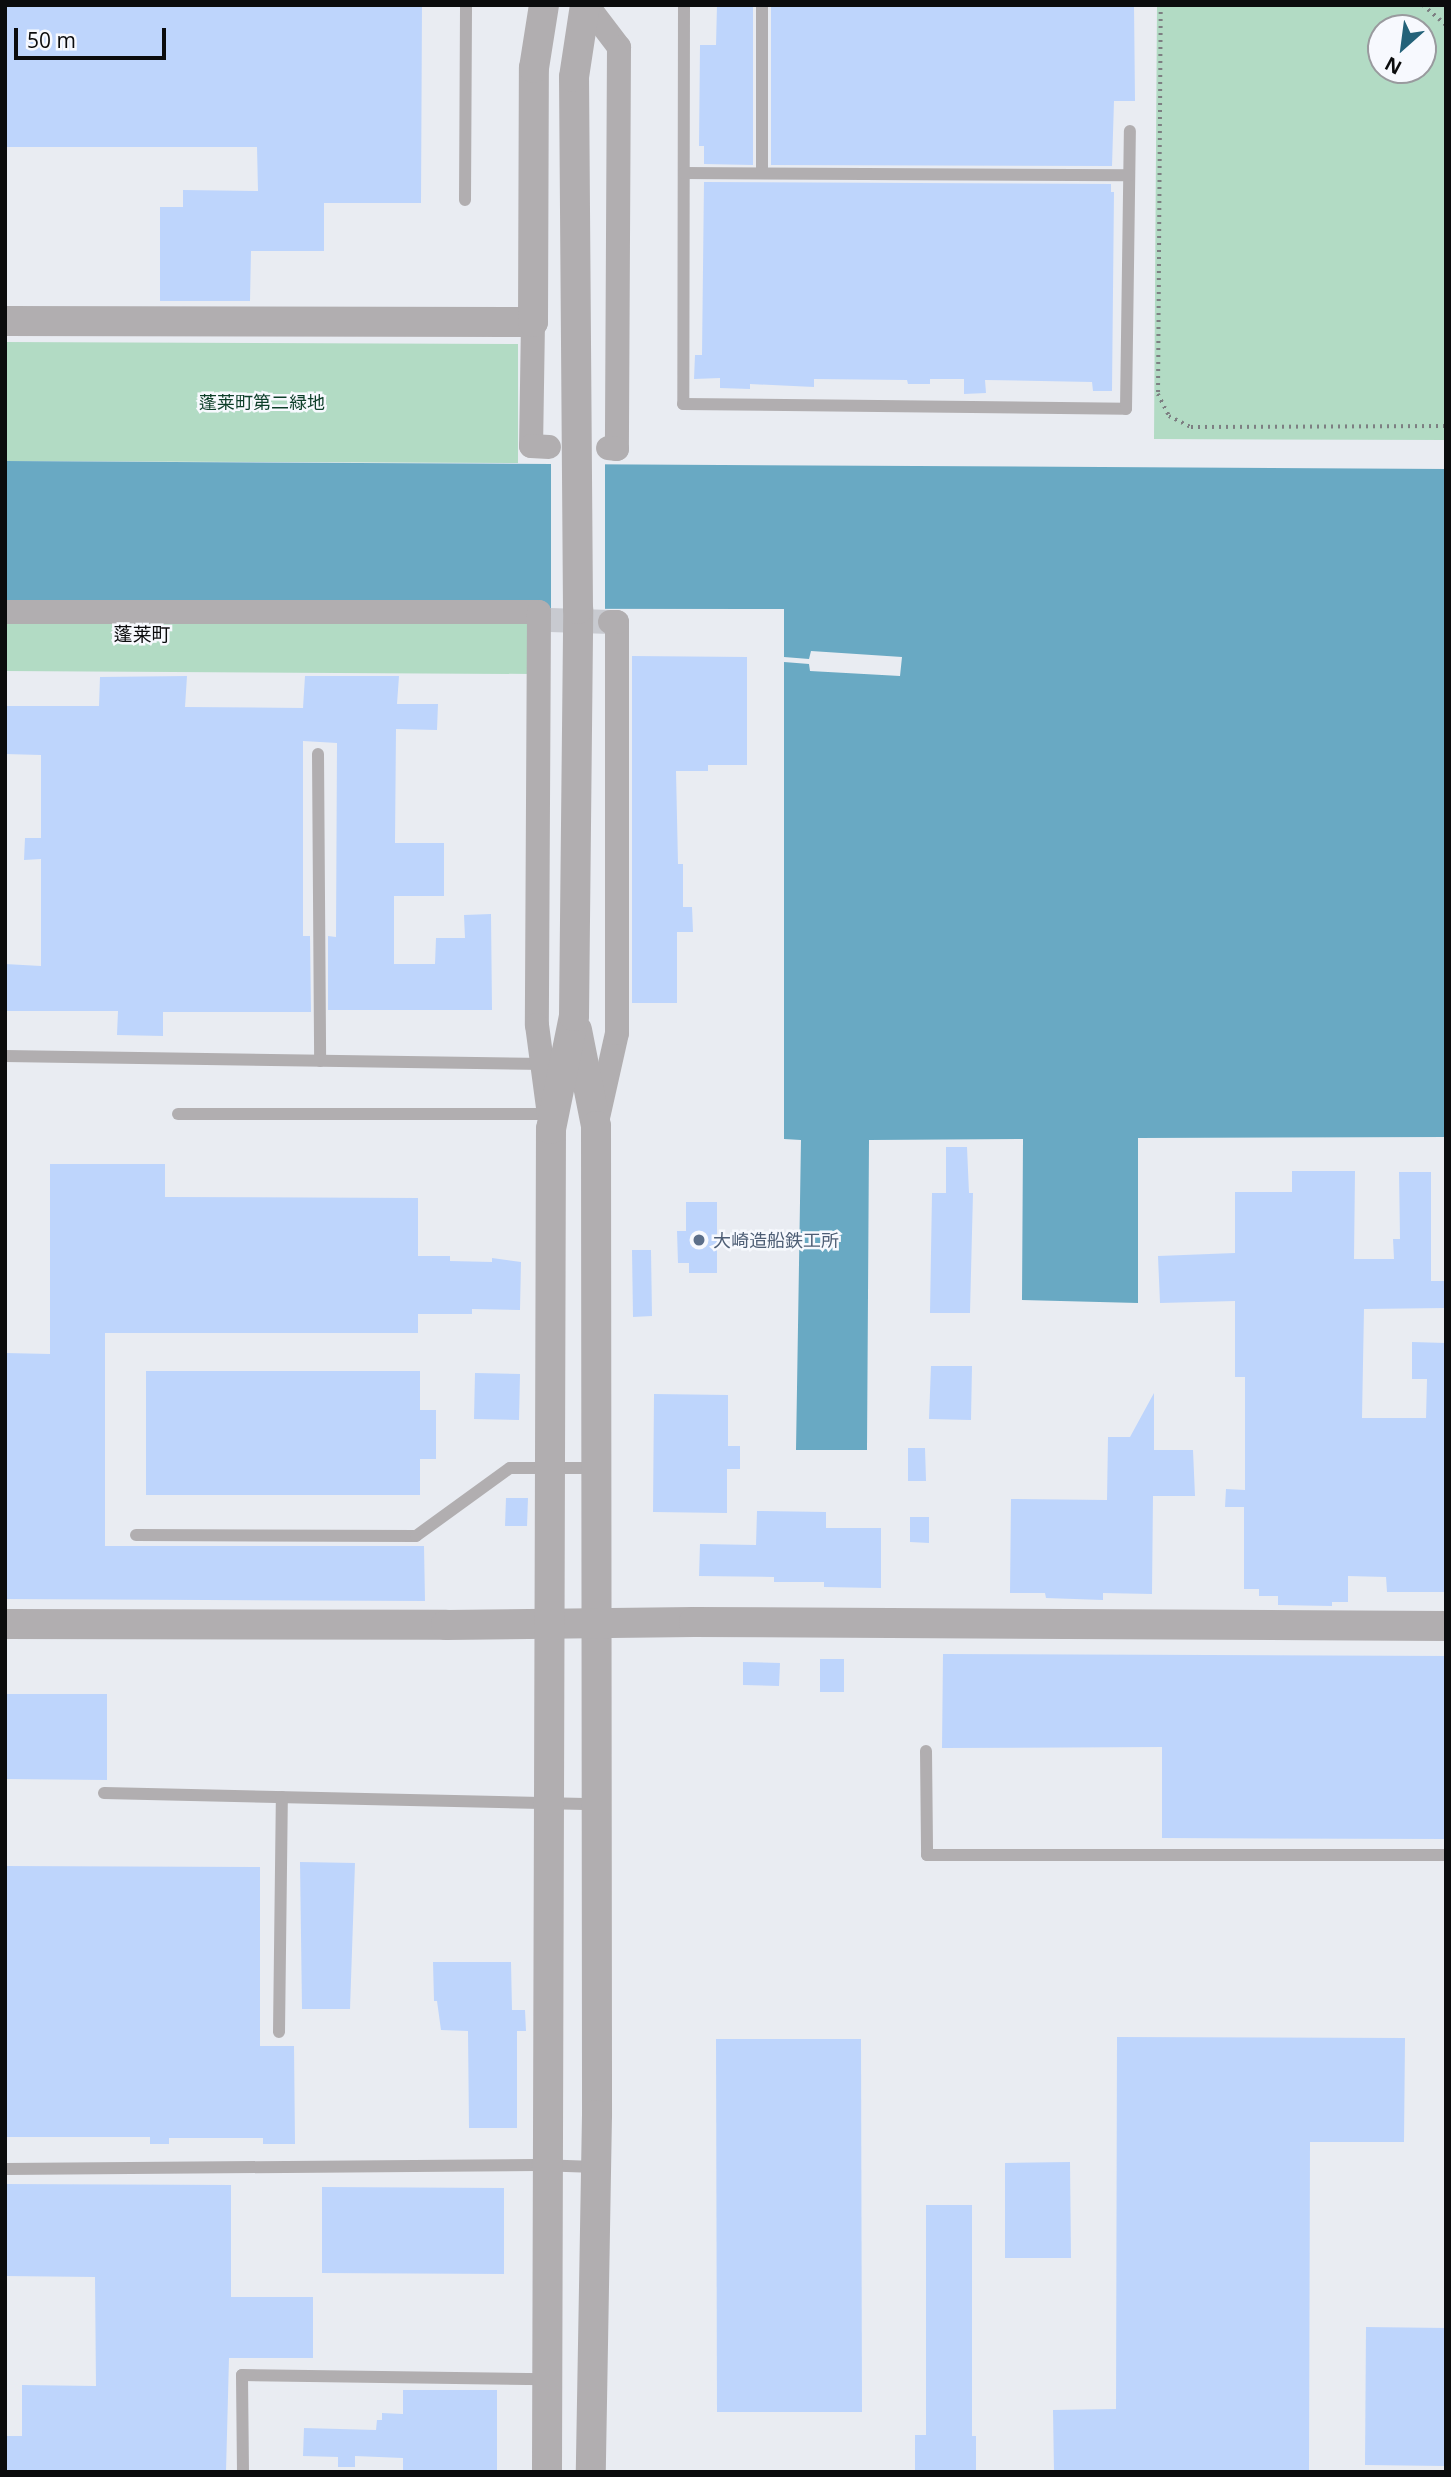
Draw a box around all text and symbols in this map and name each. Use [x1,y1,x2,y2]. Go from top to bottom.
scale bar [18,14,170,58]
north arrow [1367,14,1437,84]
text: 50 m [27,26,76,54]
text: N [1380,51,1406,81]
park label: 蓬莱町第二緑地 [199,391,325,413]
district label: 蓬莱町 [114,624,170,646]
place label: 大崎造船鉄工所 [713,1229,839,1251]
marker: 大崎造船鉄工所 [691,1232,707,1248]

